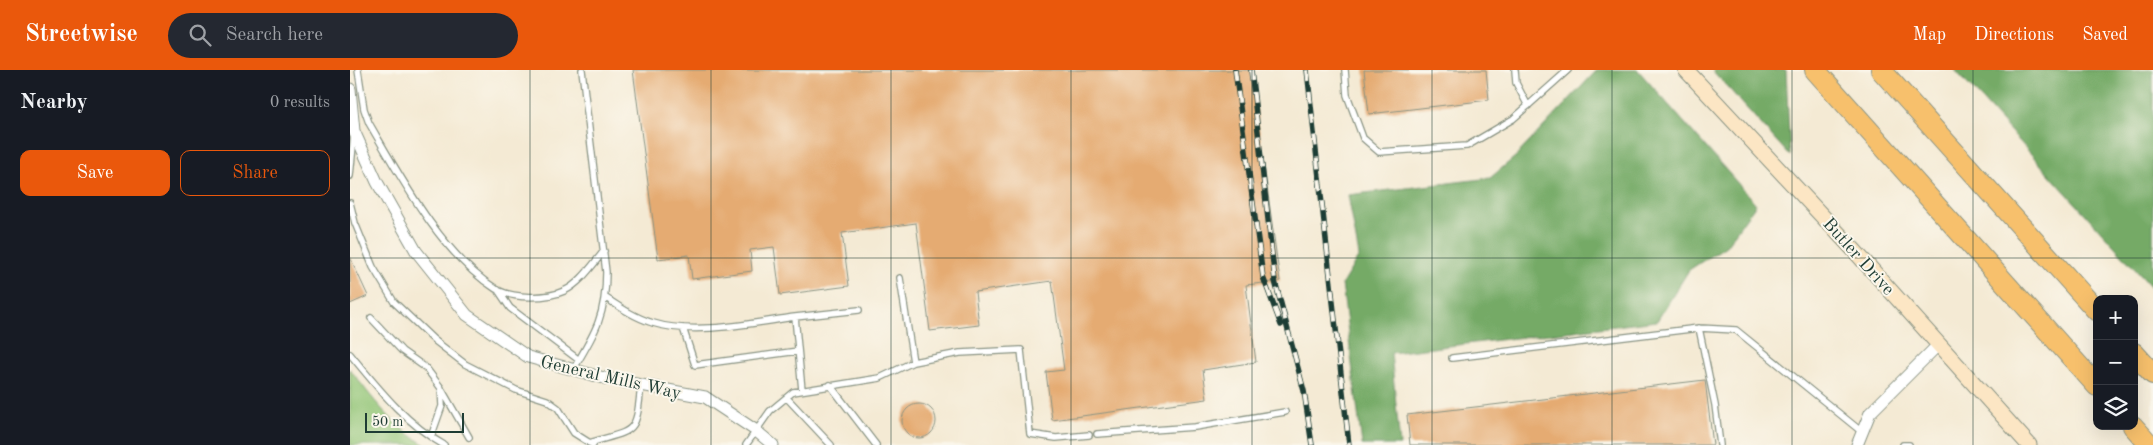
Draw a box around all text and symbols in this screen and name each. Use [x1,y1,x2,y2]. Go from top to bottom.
search box [168,13,518,58]
icon: search [186,21,214,49]
text: Streetwise [25,23,138,47]
text: Search here [226,26,323,45]
text: Map [1913,26,1946,44]
text: Directions [1974,26,2054,44]
text: Saved [2082,26,2128,44]
text: Nearby [20,92,88,113]
text: 0 results [270,95,330,111]
button: Save [20,150,170,196]
button: Share [180,150,330,196]
street label: Butler Drive [1819,215,1897,299]
map controls [2093,295,2138,430]
button: + [2093,295,2138,340]
button: − [2093,340,2138,385]
street label: General Mills Way [539,353,683,403]
button: layers [2093,385,2138,430]
scale bar [365,410,464,433]
text: 50 m [372,415,403,429]

